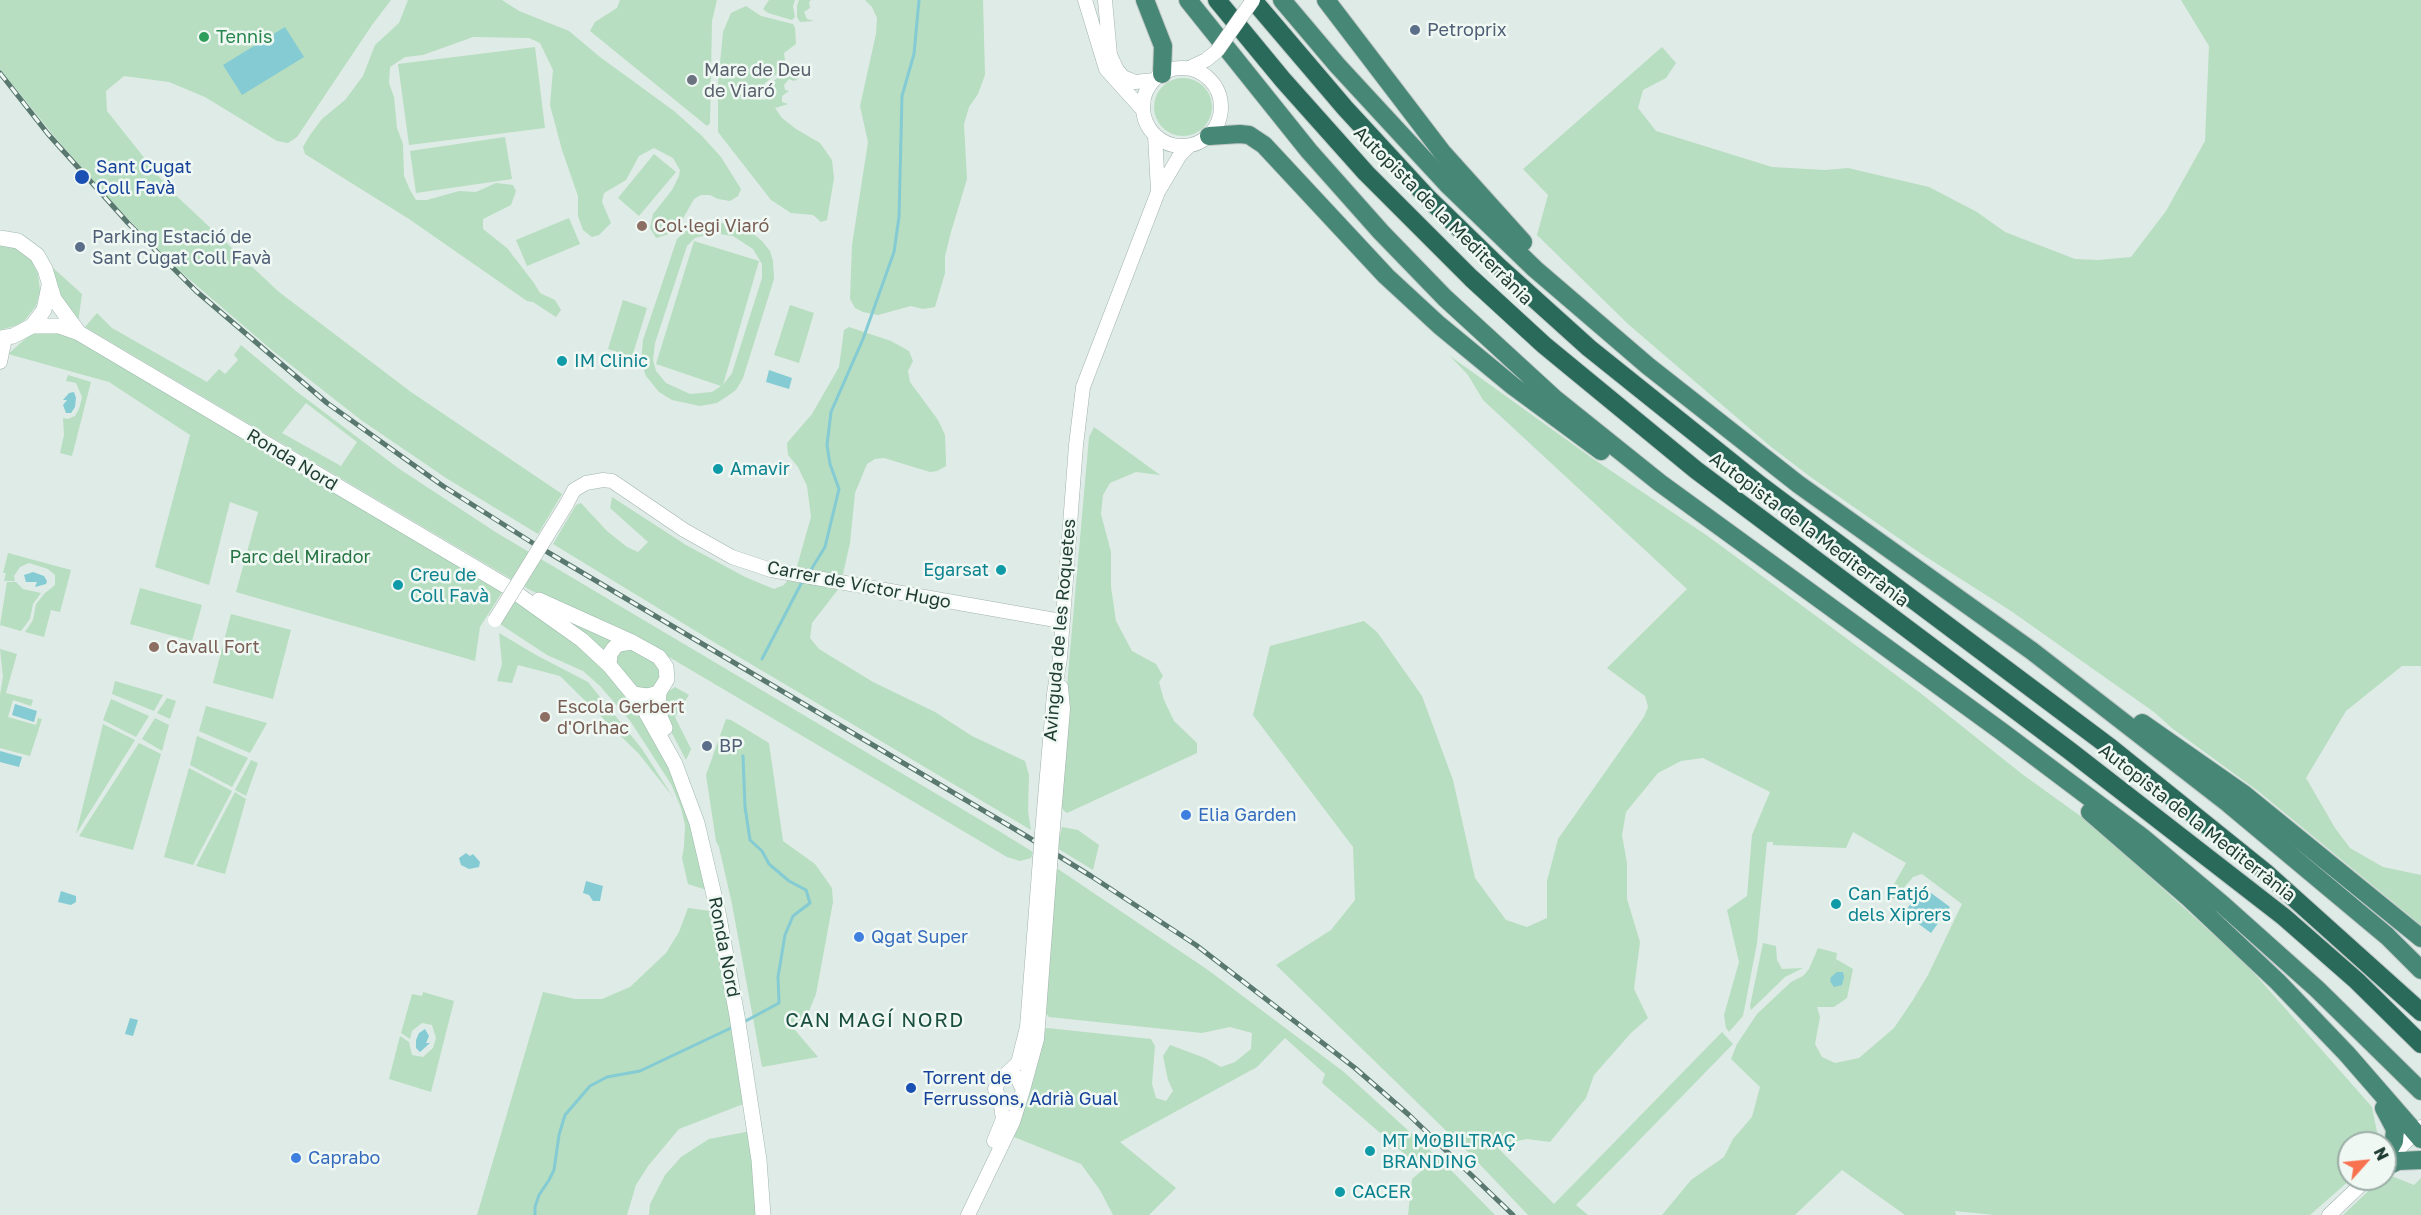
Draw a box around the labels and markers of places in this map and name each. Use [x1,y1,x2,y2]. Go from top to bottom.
place label: Petroprix [1427,19,1507,41]
marker: Petroprix [1408,23,1422,37]
place label: Tennis [216,26,272,48]
marker: Tennis [197,30,211,44]
place label: Mare de Deu de Viaró [704,59,811,101]
marker: Mare de Deu de Viaró [685,73,699,87]
place label: Sant Cugat Coll Favà [96,156,192,198]
marker: Sant Cugat Coll Favà [73,168,91,186]
place label: Col·legi Viaró [654,215,769,237]
marker: Col·legi Viaró [635,219,649,233]
place label: Parking Estació de Sant Cugat Coll Favà [92,226,271,268]
marker: Parking Estació de Sant Cugat Coll Favà [73,240,87,254]
place label: IM Clinic [574,350,648,372]
marker: IM Clinic [555,354,569,368]
place label: Amavir [730,458,790,480]
marker: Amavir [711,462,725,476]
place label: Egarsat [923,559,989,581]
marker: Egarsat [994,563,1008,577]
place label: Creu de Coll Favà [410,564,489,606]
marker: Creu de Coll Favà [391,578,405,592]
place label: Cavall Fort [166,636,260,658]
marker: Cavall Fort [147,640,161,654]
place label: Escola Gerbert d'Orlhac [557,696,685,738]
marker: Escola Gerbert d'Orlhac [538,710,552,724]
place label: BP [719,735,743,757]
marker: BP [700,739,714,753]
place label: Elia Garden [1198,804,1297,826]
marker: Elia Garden [1179,808,1193,822]
place label: Can Fatjó dels Xiprers [1848,883,1951,926]
marker: Can Fatjó dels Xiprers [1829,897,1843,911]
place label: Qgat Super [871,926,968,948]
marker: Qgat Super [852,930,866,944]
place label: Torrent de Ferrussons, Adrià Gual [923,1067,1118,1110]
marker: Torrent de Ferrussons, Adrià Gual [904,1081,918,1095]
place label: MT MOBILTRAÇ BRANDING [1382,1130,1516,1172]
marker: MT MOBILTRAÇ BRANDING [1363,1144,1377,1158]
place label: Caprabo [308,1147,380,1169]
marker: Caprabo [289,1151,303,1165]
place label: CACER [1352,1181,1411,1203]
marker: CACER [1333,1185,1347,1199]

